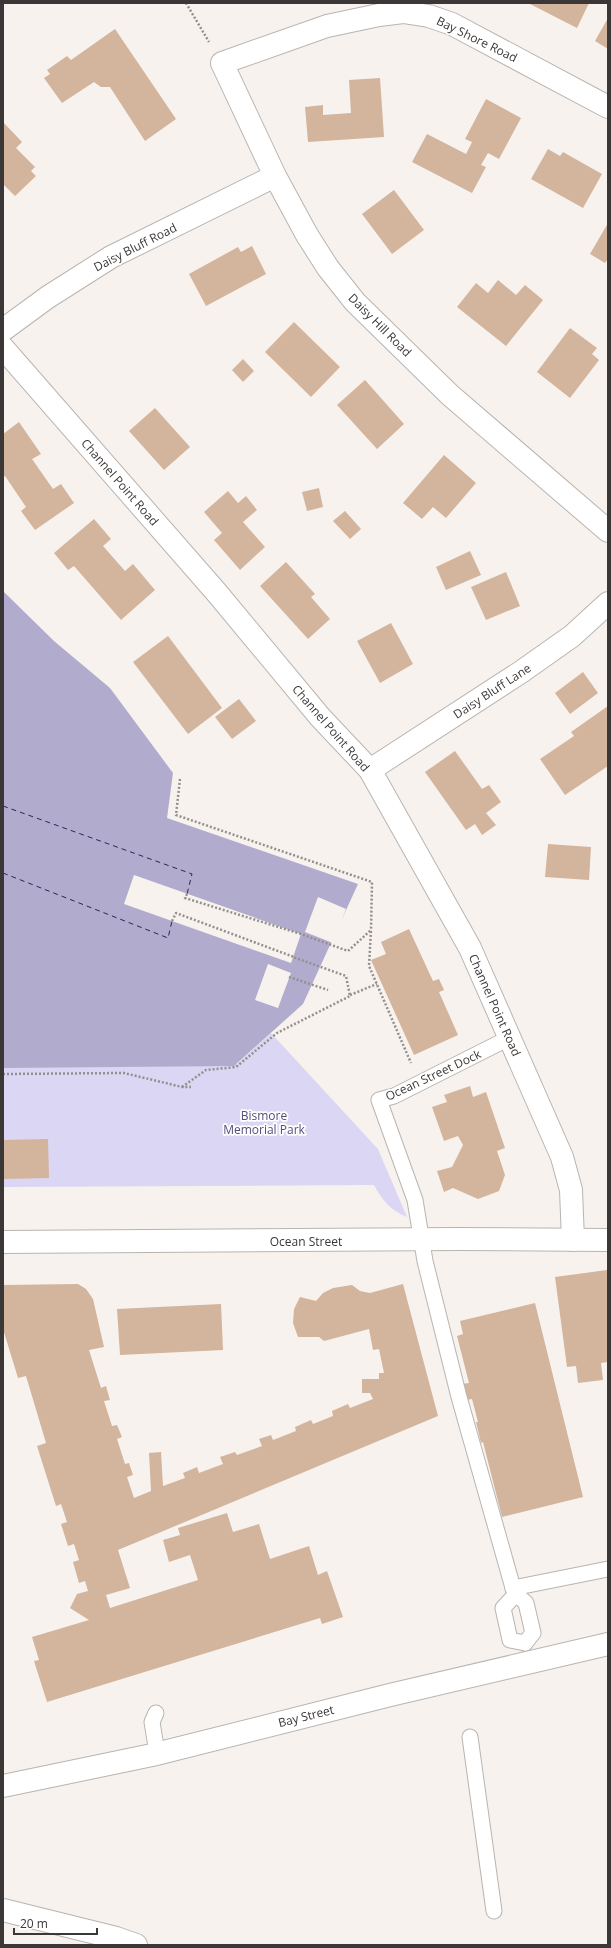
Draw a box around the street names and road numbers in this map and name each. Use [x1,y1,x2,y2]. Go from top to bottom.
street label: Bay Shore Road [434,12,520,66]
street label: Daisy Bluff Road [91,219,179,275]
street label: Daisy Hill Road [345,290,415,360]
street label: Channel Point Road [77,435,163,529]
street label: Daisy Bluff Lane [450,659,534,723]
street label: Channel Point Road [288,681,374,775]
street label: Channel Point Road [465,951,525,1059]
street label: Ocean Street Dock [382,1045,484,1105]
street label: Ocean Street [270,1233,342,1250]
street label: Bay Street [276,1701,336,1731]

